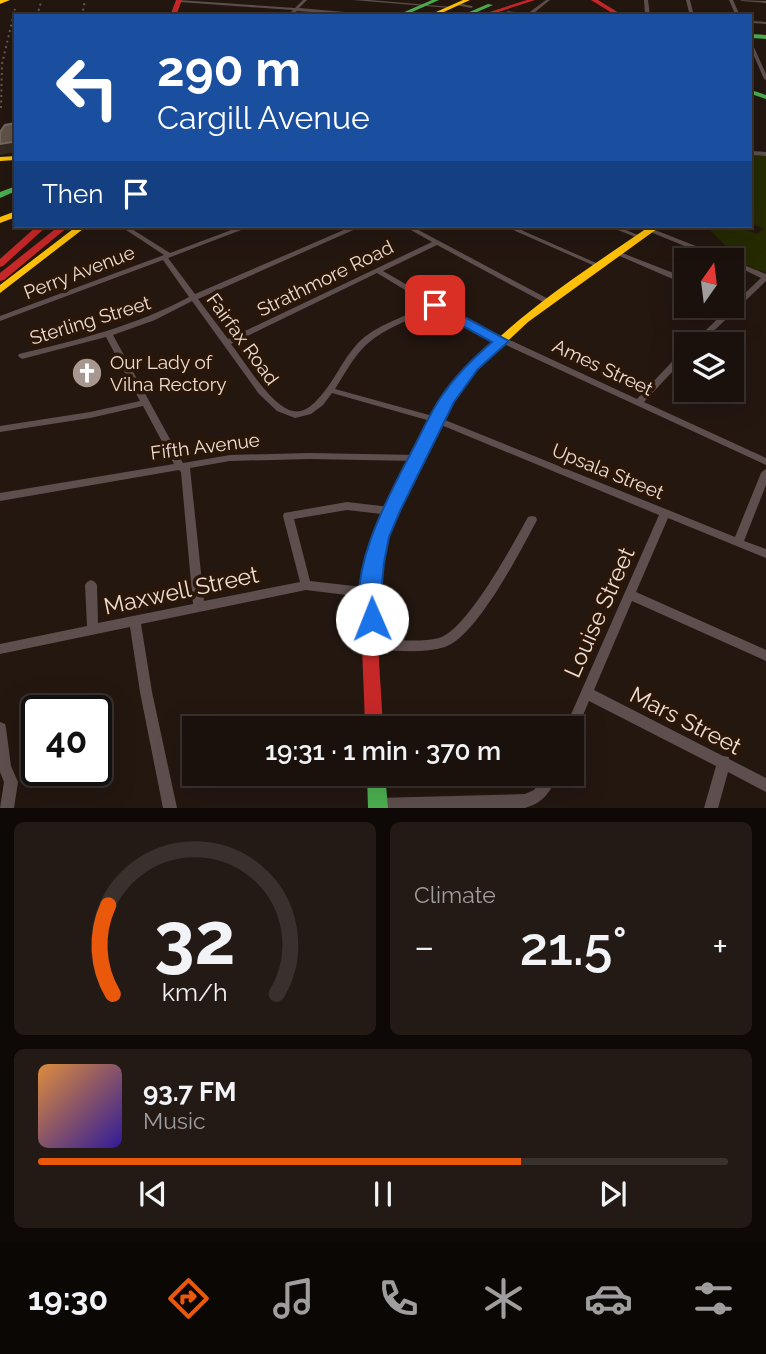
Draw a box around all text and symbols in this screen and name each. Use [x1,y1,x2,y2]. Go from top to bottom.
text: 290 m [157,40,301,97]
icon: left [42,42,133,133]
text: Cargill Avenue [157,99,370,136]
icon: arrive [117,175,155,213]
text: Then [42,179,103,209]
street label: Strathmore Road [253,235,397,321]
street label: Perry Avenue [21,241,137,303]
north arrow [674,248,744,318]
map controls [674,248,744,402]
pin [405,275,465,335]
icon: arrive [416,286,454,324]
street label: Fairfax Road [202,289,284,389]
street label: Sterling Street [27,291,154,349]
button: layers [674,332,744,402]
street label: Ames Street [549,334,657,400]
place label: Our Lady of Vilna Rectory [110,351,227,395]
church icon: Our Lady of Vilna Rectory [70,356,104,390]
street label: Fifth Avenue [149,428,261,464]
street label: Upsala Street [549,439,668,504]
street label: Louise Street [558,542,640,681]
street label: Maxwell Street [101,560,261,620]
position arrow [335,582,409,656]
street label: Mars Street [626,680,746,760]
speed limit sign: 40 [21,695,112,786]
text: 19:31 · 1 min · 370 m [265,736,501,766]
text: Climate [414,881,496,908]
text: 32 [154,897,236,982]
text: 21.5° [520,916,627,977]
text: − [414,924,434,969]
text: + [712,924,728,969]
text: km/h [162,977,228,1007]
text: 93.7 FM [143,1077,236,1107]
text: Music [143,1107,206,1134]
icon: previous [134,1175,172,1213]
icon: pause [364,1175,402,1213]
icon: next [594,1175,632,1213]
icon: directions [164,1274,213,1323]
icon: music [269,1274,318,1323]
icon: phone [374,1274,423,1323]
icon: climate [479,1274,528,1323]
icon: car [584,1274,633,1323]
icon: filters [689,1274,738,1323]
text: 19:30 [28,1280,108,1317]

